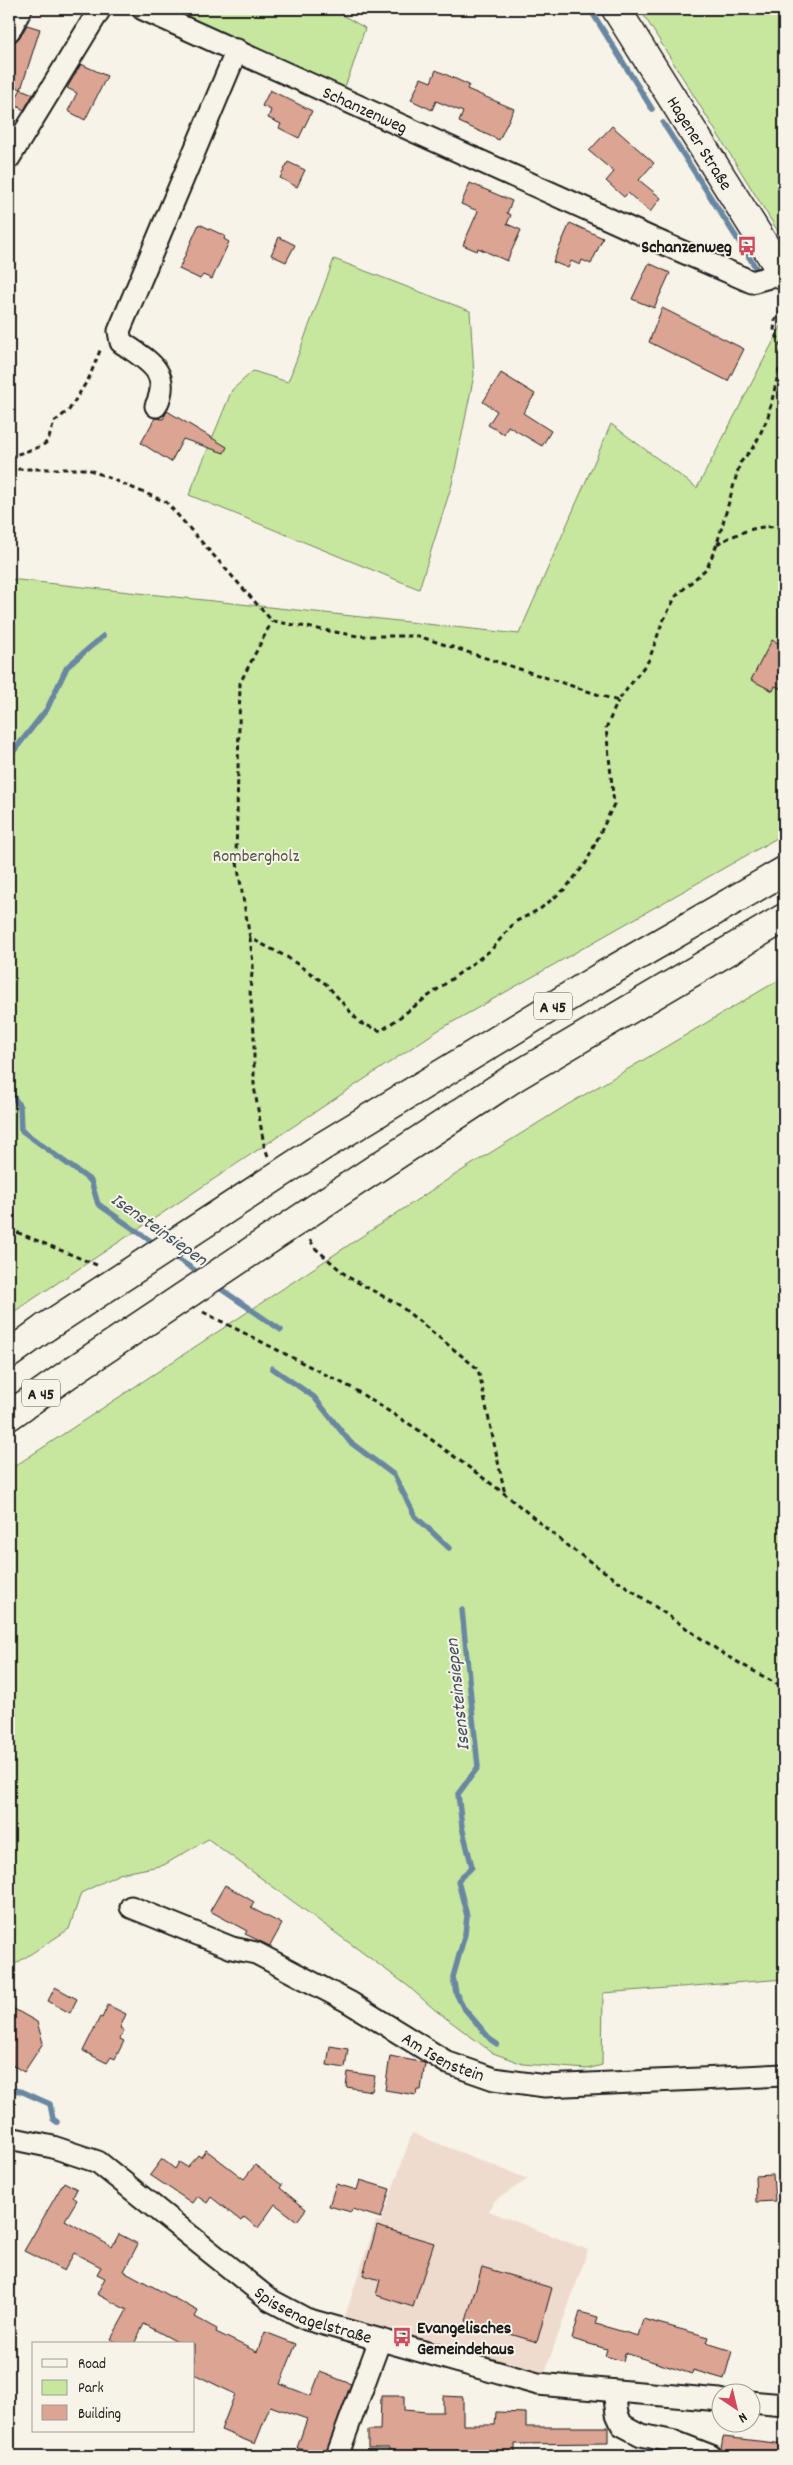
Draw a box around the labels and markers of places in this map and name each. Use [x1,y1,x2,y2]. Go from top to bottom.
bus stop icon: Schanzenweg [736,235,758,257]
place label: Schanzenweg [641,236,732,261]
place label: Evangelisches Gemeindehaus [417,2317,515,2363]
bus stop icon: Evangelisches Gemeindehaus [391,2326,413,2348]

